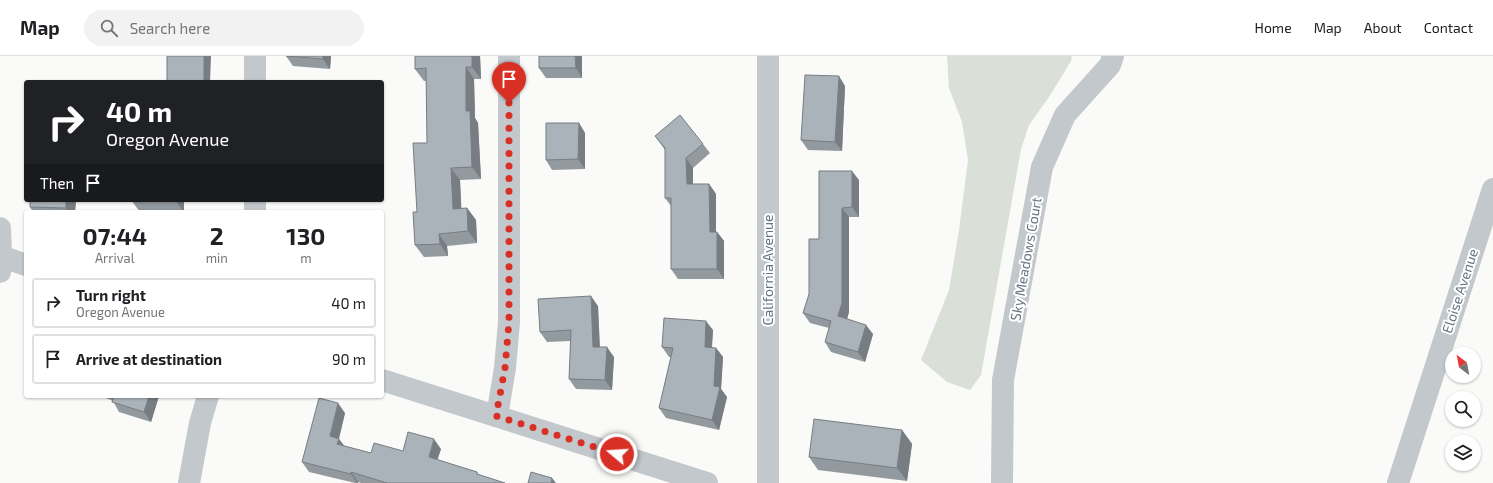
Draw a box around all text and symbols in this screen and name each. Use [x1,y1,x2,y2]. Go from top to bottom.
search box [84,10,364,46]
text: Map [20,16,60,39]
icon: search [98,17,120,39]
text: Search here [130,19,210,37]
text: Home [1255,19,1292,36]
text: Map [1314,19,1342,36]
text: About [1364,19,1402,36]
text: Contact [1424,19,1473,36]
pin [492,62,526,103]
icon: arrive [498,68,520,90]
text: 40 m [106,94,172,128]
icon: right [40,96,92,148]
text: Oregon Avenue [106,128,229,150]
icon: arrive [82,172,104,194]
text: Then [40,174,74,192]
street label: Sky Meadows Court [1006,196,1045,322]
street label: California Avenue [759,214,776,326]
text: 07:44 [83,221,147,250]
text: 2 [210,221,224,250]
text: 130 [286,221,325,250]
street label: Eloise Avenue [1438,246,1481,335]
text: Arrival [95,250,135,266]
text: min [206,250,228,266]
text: m [300,250,312,266]
text: Turn right [76,286,146,304]
icon: right [42,292,64,314]
text: 40 m [331,294,366,312]
text: Oregon Avenue [76,304,165,320]
north arrow [1445,347,1481,383]
map controls [1445,347,1481,471]
icon: arrive [42,348,64,370]
text: Arrive at destination [76,350,222,368]
text: 90 m [332,350,366,368]
button: search [1445,391,1481,427]
position arrow [596,433,638,475]
button: layers [1445,435,1481,471]

